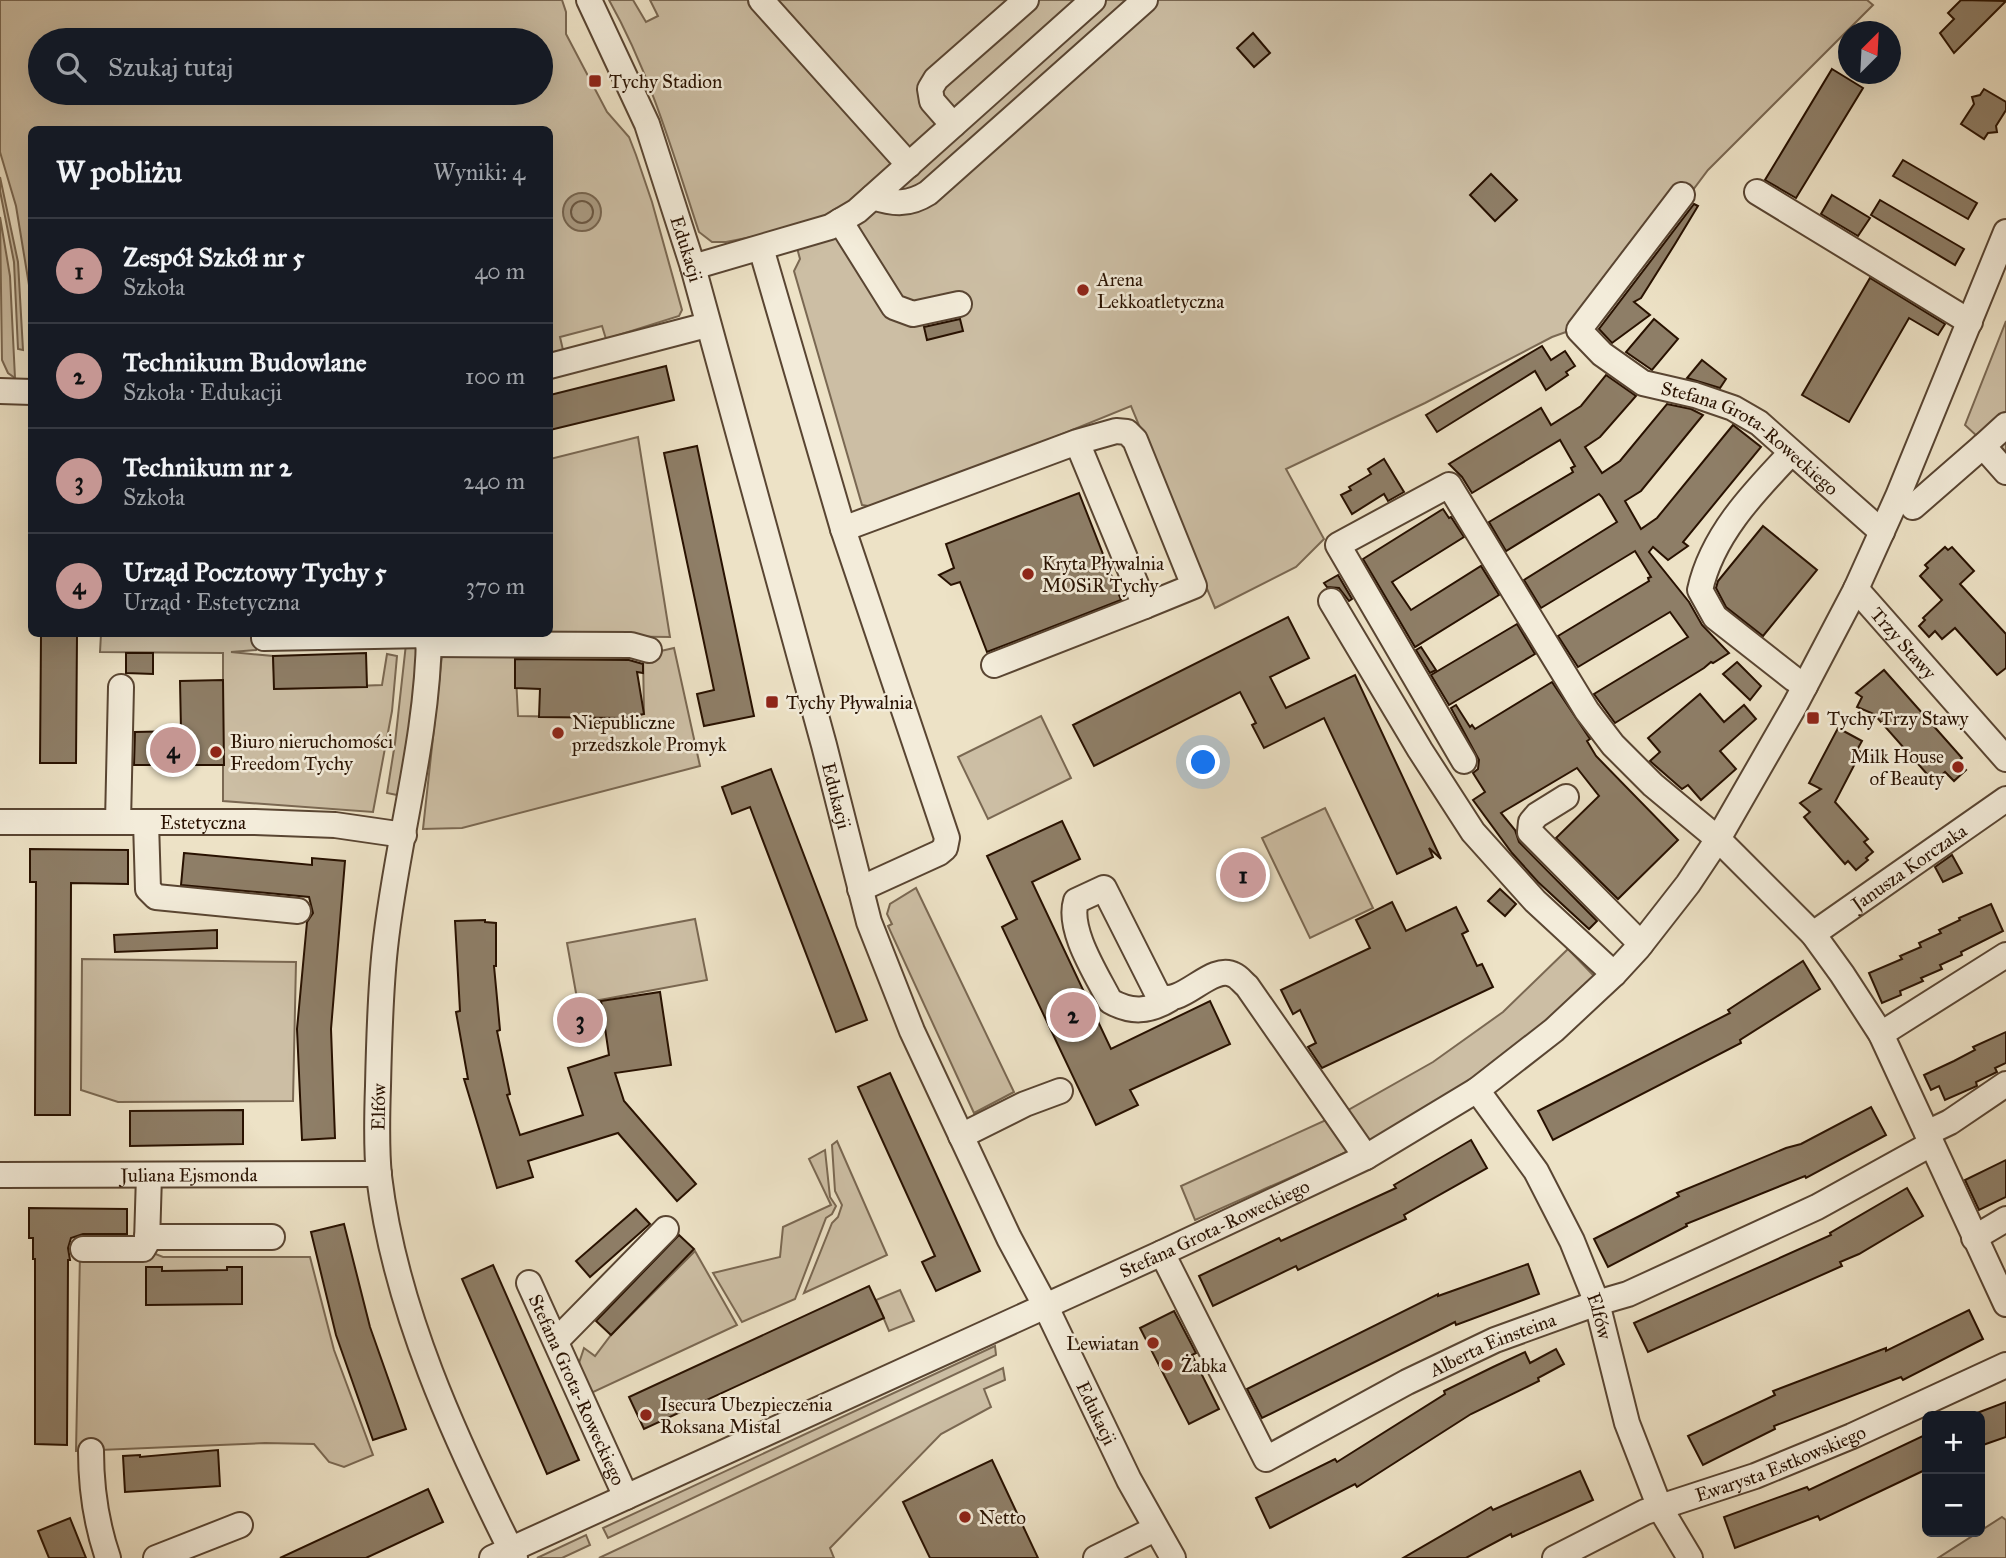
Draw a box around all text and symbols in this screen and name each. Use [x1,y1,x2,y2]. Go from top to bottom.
north arrow [1838,21,1901,84]
search box [28,28,553,105]
icon: search [52,48,90,86]
text: Szukaj tutaj [108,51,233,83]
place label: Tychy Stadion [609,70,722,93]
marker: Tychy Stadion [587,73,603,89]
text: W pobliżu [56,154,182,190]
text: Wyniki: 4 [433,158,525,186]
street label: Edukacji [665,213,708,285]
text: Zespół Szkół nr 5 [123,241,304,273]
text: 1 [74,257,84,285]
text: 40 m [475,257,525,285]
place label: Arena Lekkoatletyczna [1096,268,1225,313]
text: Szkoła [123,273,185,301]
marker: Arena Lekkoatletyczna [1075,282,1091,298]
text: Technikum Budowlane [123,346,367,378]
text: 2 [73,362,85,390]
text: 100 m [465,362,525,390]
street label: Stefana Grota-Roweckiego [1659,377,1843,500]
text: Szkoła · Edukacji [123,378,282,406]
text: Technikum nr 2 [123,451,292,483]
text: 3 [74,467,84,495]
text: 240 m [463,467,525,495]
text: Szkoła [123,483,185,511]
place label: Kryta Pływalnia MOSiR Tychy [1042,552,1165,597]
text: Urząd Pocztowy Tychy 5 [123,556,387,588]
marker: Kryta Pływalnia MOSiR Tychy [1020,566,1036,582]
text: 4 [73,572,85,600]
text: 370 m [466,572,525,600]
text: Urząd · Estetyczna [123,588,300,616]
street label: Trzy Stawy [1865,603,1942,685]
place label: Tychy Pływalnia [786,691,914,714]
marker: Tychy Pływalnia [764,694,780,710]
place label: Tychy Trzy Stawy [1827,707,1969,730]
marker: Tychy Trzy Stawy [1805,710,1821,726]
place label: Niepubliczne przedszkole Promyk [571,711,727,756]
pin: 4 [150,724,196,776]
marker: Niepubliczne przedszkole Promyk [550,725,566,741]
place label: Biuro nieruchomości Freedom Tychy [230,730,393,775]
marker: Biuro nieruchomości Freedom Tychy [208,744,224,760]
your location [1186,745,1220,779]
place label: Milk House of Beauty [1850,745,1945,790]
marker: Milk House of Beauty [1950,759,1966,775]
street label: Edukacji [817,760,856,832]
street label: Estetyczna [160,811,247,834]
street label: Janusza Korczaka [1846,819,1972,917]
pin: 1 [1220,849,1266,901]
pin: 2 [1050,989,1096,1041]
pin: 3 [557,994,603,1046]
street label: Elfów [367,1083,390,1131]
street label: Juliana Ejsmonda [119,1163,258,1188]
street label: Stefana Grota-Roweckiego [1116,1174,1313,1283]
street label: Elfów [1582,1289,1617,1342]
street label: Stefana Grota-Roweckiego [524,1291,630,1489]
street label: Alberta Einsteina [1425,1308,1560,1382]
place label: Lewiatan [1066,1332,1139,1355]
marker: Lewiatan [1145,1335,1161,1351]
place label: Żabka [1181,1354,1228,1377]
marker: Żabka [1159,1357,1175,1373]
street label: Edukacji [1071,1378,1121,1449]
place label: Isecura Ubezpieczenia Roksana Mistal [660,1393,833,1438]
marker: Isecura Ubezpieczenia Roksana Mistal [638,1407,654,1423]
map controls [1922,1411,1985,1537]
button: + [1922,1411,1985,1474]
street label: Ewarysta Estkowskiego [1692,1420,1870,1507]
button: − [1922,1474,1985,1537]
place label: Netto [979,1506,1026,1529]
marker: Netto [957,1509,973,1525]

